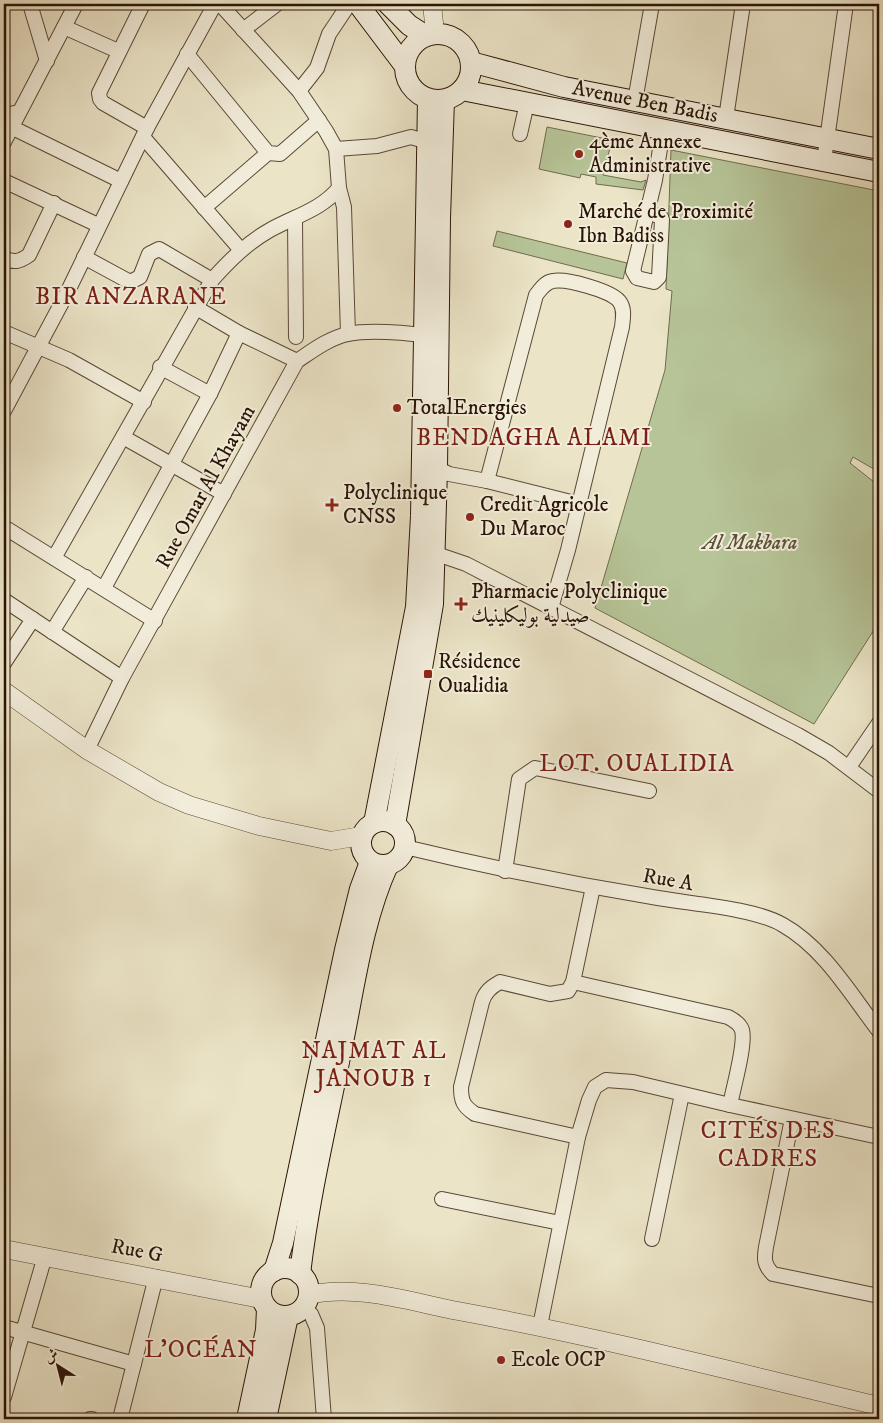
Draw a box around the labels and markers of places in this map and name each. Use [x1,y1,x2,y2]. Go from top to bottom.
place label: 4ème Annexe Administrative [589,129,711,179]
marker: 4ème Annexe Administrative [573,148,585,160]
place label: Marché de Proximité Ibn Badiss [578,199,754,249]
marker: Marché de Proximité Ibn Badiss [562,218,574,230]
place label: TotalEnergies [407,395,526,421]
marker: TotalEnergies [391,402,403,414]
place label: Polyclinique CNSS [343,480,448,530]
place label: Credit Agricole Du Maroc [480,492,609,542]
marker: Polyclinique CNSS [325,498,339,512]
marker: Credit Agricole Du Maroc [464,511,476,523]
place label: Pharmacie Polyclinique صيدلية بوليكلينيك [471,579,668,629]
marker: Pharmacie Polyclinique صيدلية بوليكلينيك [455,598,467,610]
place label: Résidence Oualidia [438,649,521,699]
marker: Résidence Oualidia [422,668,434,680]
place label: Ecole OCP [511,1347,606,1373]
marker: Ecole OCP [495,1354,507,1366]

